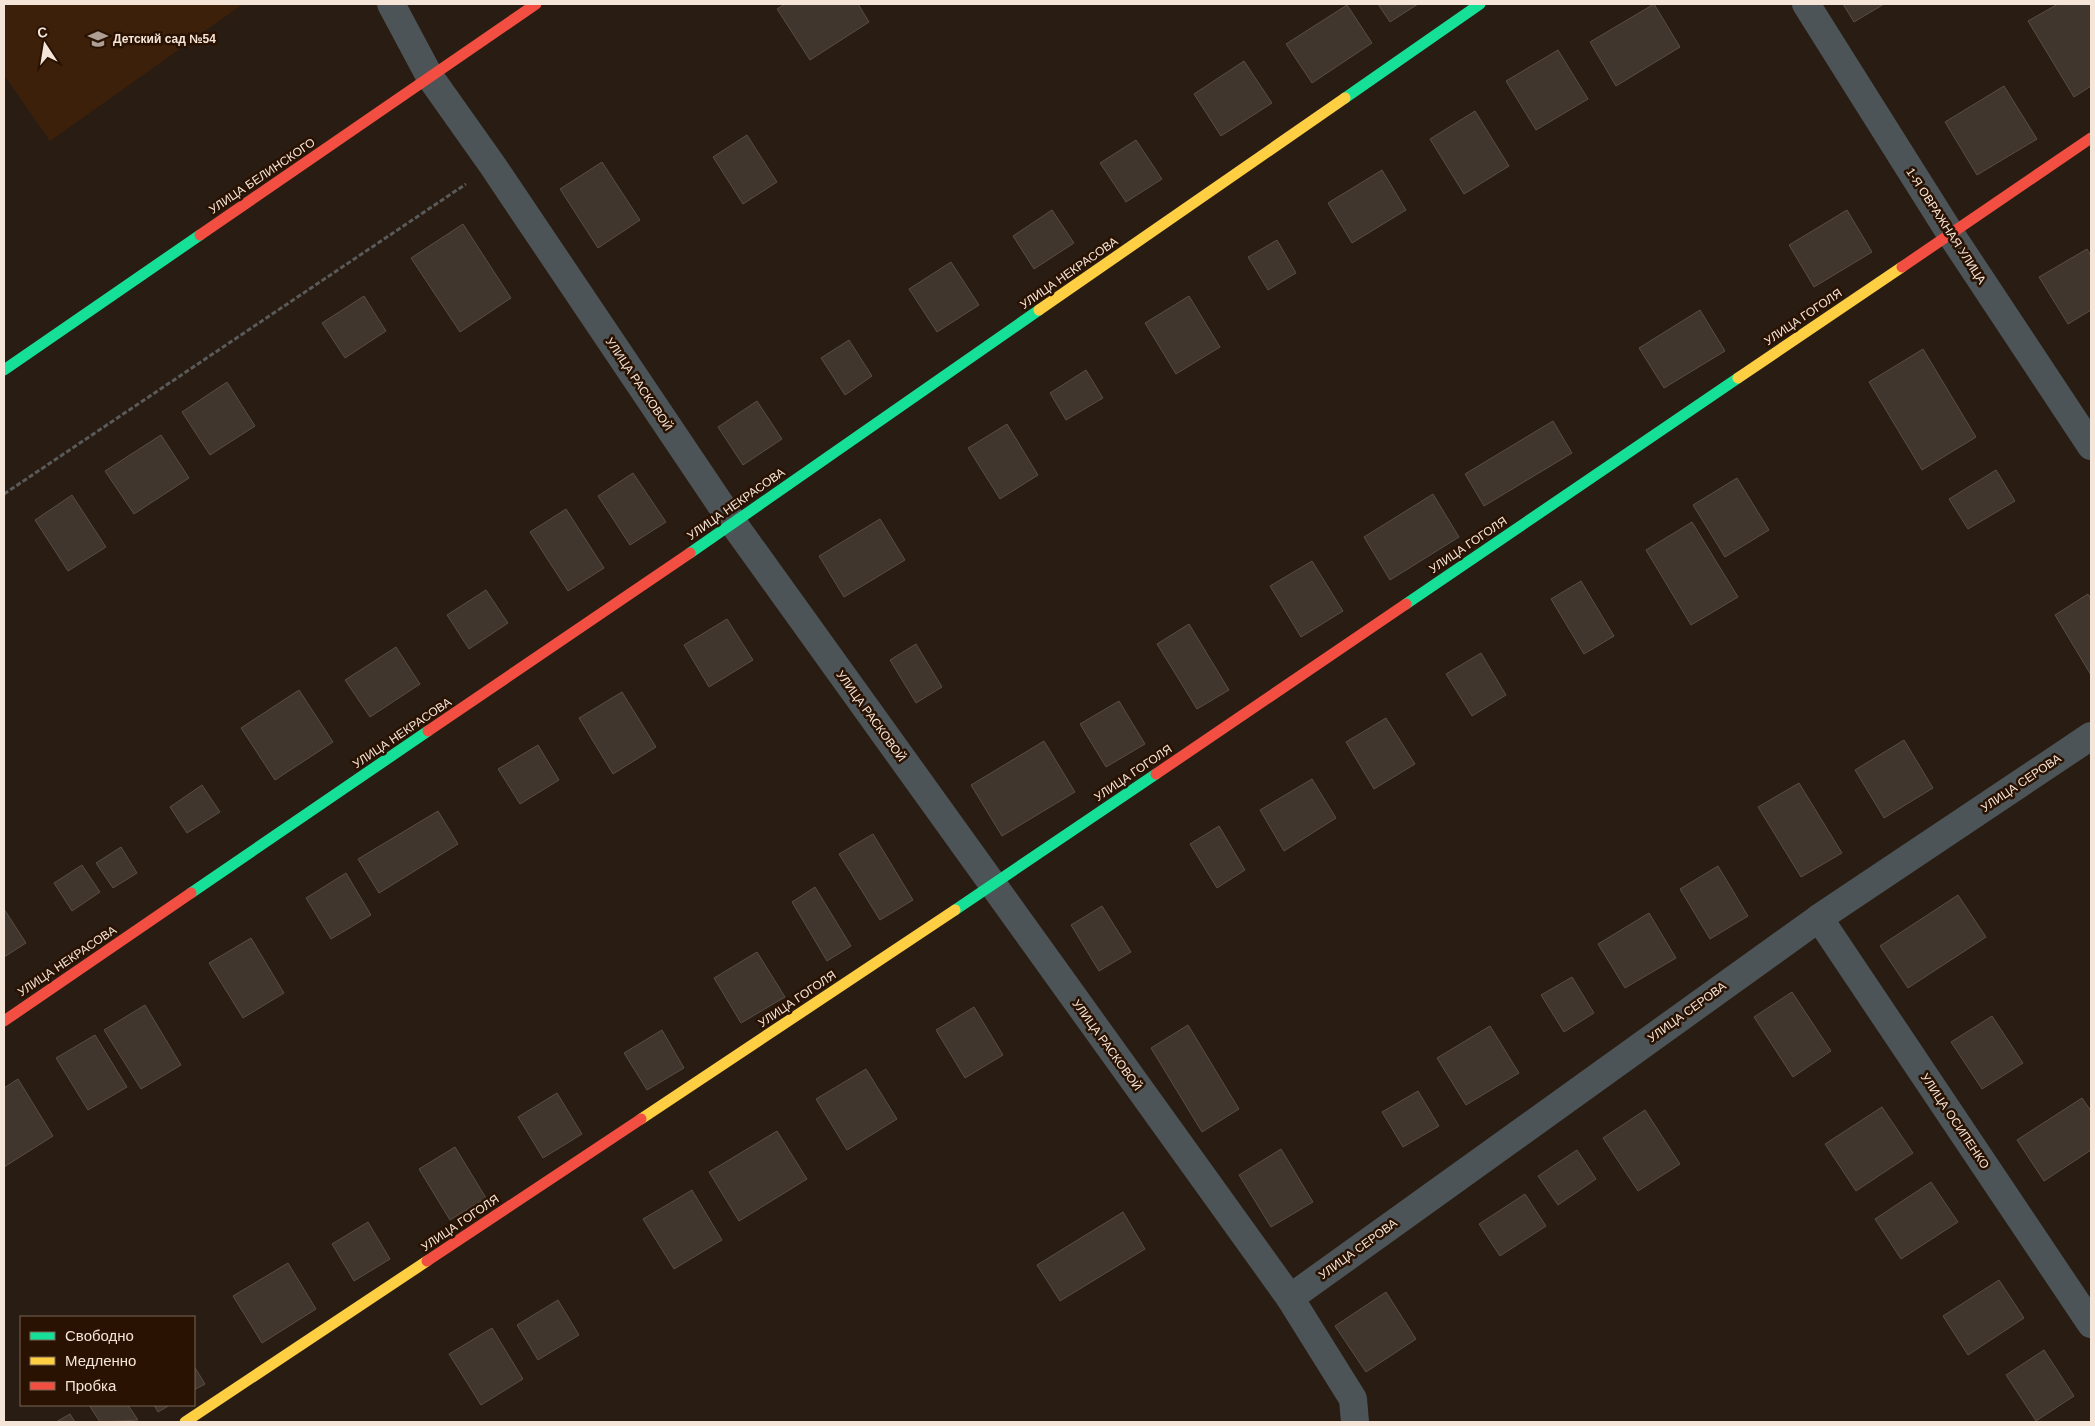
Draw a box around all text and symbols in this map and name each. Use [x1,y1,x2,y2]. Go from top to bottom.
north arrow [20,20,70,70]
text: С [36,23,49,41]
school or university icon: Детский сад №54 [87,28,109,50]
place label: Детский сад №54 [113,32,216,46]
street label: УЛИЦА БЕЛИНСКОГО [206,135,318,217]
street label: 1-Я ОВРАЖНАЯ УЛИЦА [1903,165,1989,287]
street label: УЛИЦА НЕКРАСОВА [1018,234,1120,312]
street label: УЛИЦА ГОГОЛЯ [1762,286,1844,348]
street label: УЛИЦА РАСКОВОЙ [603,334,676,433]
street label: УЛИЦА НЕКРАСОВА [685,465,787,543]
street label: УЛИЦА ГОГОЛЯ [1427,514,1509,576]
street label: УЛИЦА РАСКОВОЙ [833,667,910,764]
street label: УЛИЦА НЕКРАСОВА [350,695,454,771]
street label: УЛИЦА ГОГОЛЯ [1092,742,1174,804]
street label: УЛИЦА СЕРОВА [1978,751,2064,815]
street label: УЛИЦА НЕКРАСОВА [15,923,119,999]
street label: УЛИЦА ГОГОЛЯ [756,968,838,1030]
street label: УЛИЦА СЕРОВА [1645,979,1729,1045]
street label: УЛИЦА РАСКОВОЙ [1069,996,1146,1093]
street label: УЛИЦА ОСИПЕНКО [1918,1071,1992,1171]
street label: УЛИЦА ГОГОЛЯ [419,1192,501,1254]
street label: УЛИЦА СЕРОВА [1316,1216,1400,1282]
legend [20,1316,195,1406]
text: Свободно [65,1327,134,1344]
text: Медленно [65,1352,136,1369]
text: Пробка [65,1377,117,1394]

